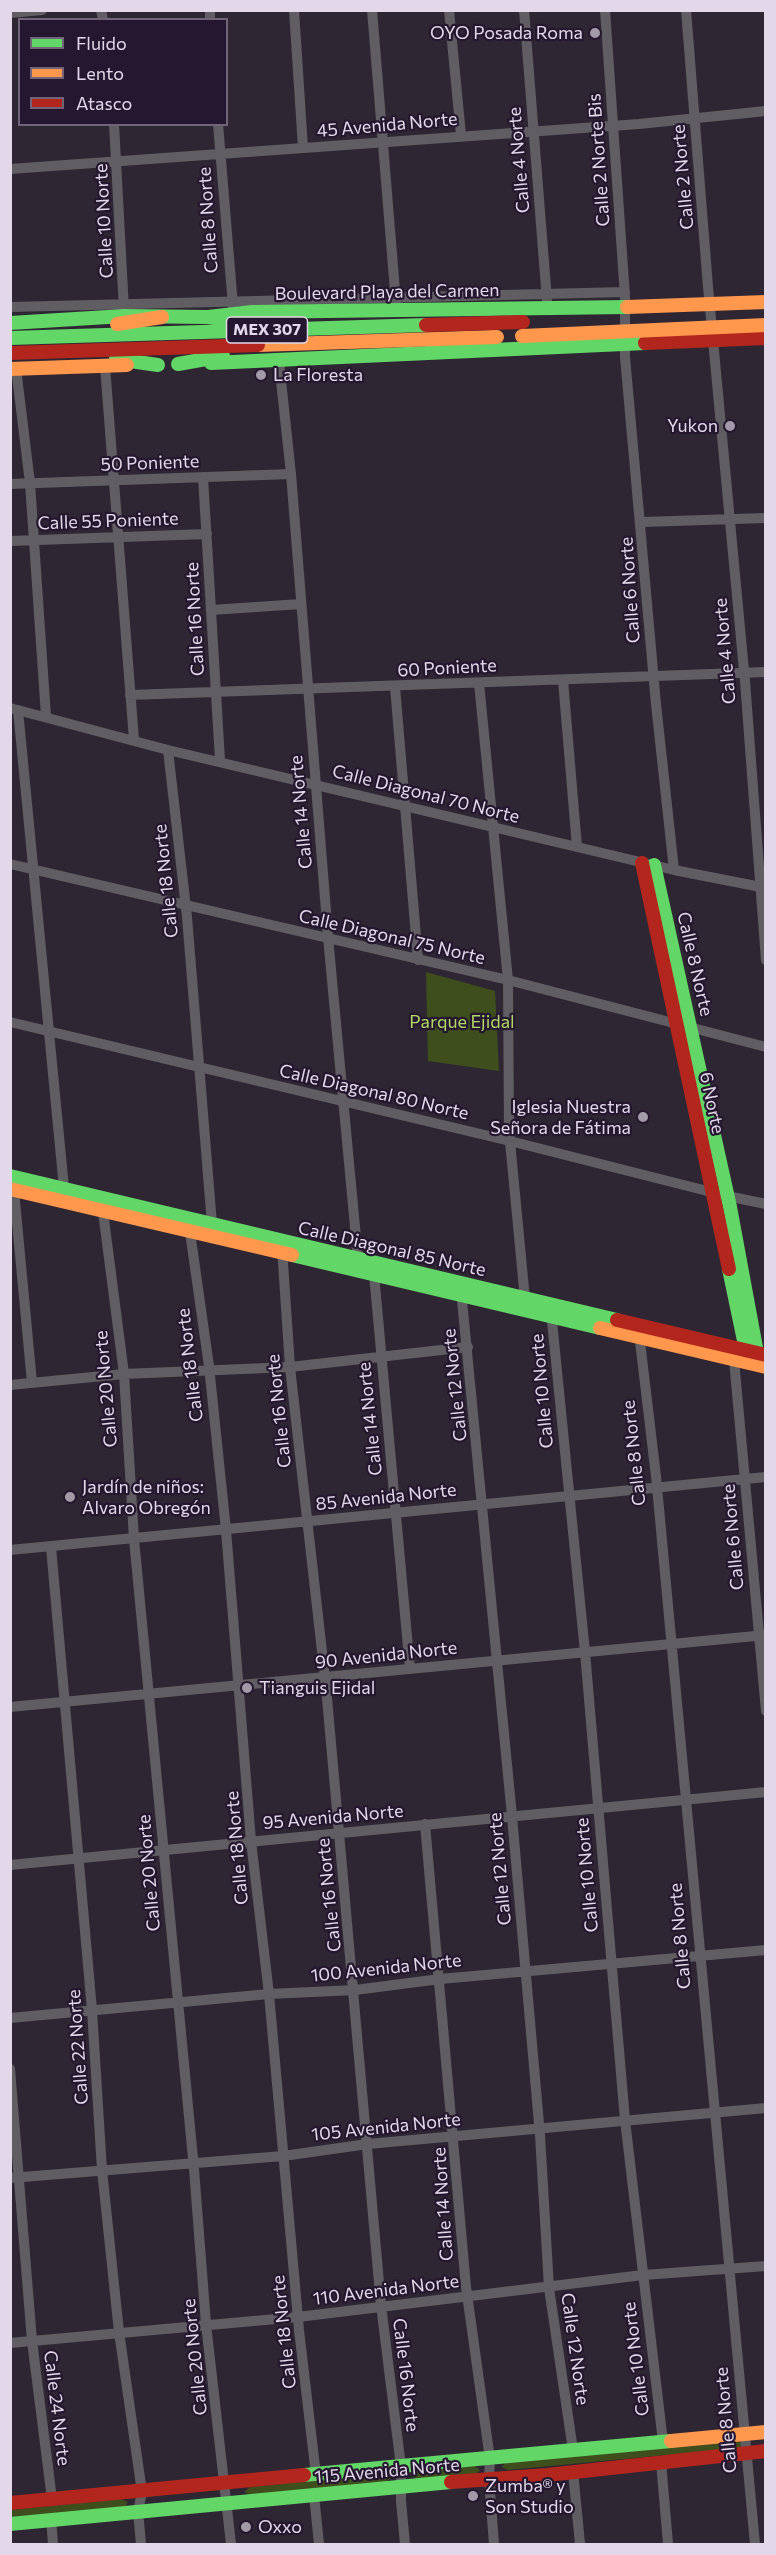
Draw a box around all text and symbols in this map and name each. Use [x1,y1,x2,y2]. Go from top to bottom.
legend [18,18,228,126]
place label: OYO Posada Roma [430,22,583,44]
marker: OYO Posada Roma [588,26,602,40]
text: Fluido [76,32,127,54]
text: Lento [76,62,124,84]
text: Atasco [76,92,132,114]
street label: Calle 2 Norte Bis [584,93,614,227]
street label: Calle 4 Norte [504,106,534,214]
street label: 45 Avenida Norte [316,108,458,142]
street label: Calle 2 Norte [668,123,698,231]
street label: Calle 10 Norte [90,163,118,279]
street label: Calle 8 Norte [194,166,222,274]
street label: Boulevard Playa del Carmen [274,279,500,305]
road number: MEX 307 [226,317,308,343]
place label: La Floresta [273,364,363,386]
marker: La Floresta [254,368,268,382]
place label: Yukon [667,415,718,437]
marker: Yukon [723,419,737,433]
street label: 50 Poniente [100,450,200,476]
street label: Calle 55 Poniente [37,508,179,534]
street label: Calle 6 Norte [616,536,644,644]
street label: Calle 16 Norte [181,561,209,677]
street label: Calle 4 Norte [710,597,740,705]
street label: 60 Poniente [397,655,497,681]
street label: Calle 14 Norte [285,754,317,870]
street label: Calle Diagonal 70 Norte [330,760,522,828]
street label: Calle 18 Norte [149,823,183,939]
street label: Calle Diagonal 75 Norte [297,905,487,969]
street label: Calle 8 Norte [673,910,717,1018]
park label: Parque Ejidal [409,1011,515,1033]
street label: Calle Diagonal 80 Norte [277,1060,471,1124]
street label: 6 Norte [695,1070,729,1136]
place label: Iglesia Nuestra Señora de Fátima [490,1096,631,1138]
marker: Iglesia Nuestra Señora de Fátima [636,1110,650,1124]
street label: Calle Diagonal 85 Norte [296,1217,488,1281]
street label: Calle 18 Norte [172,1307,208,1423]
street label: Calle 12 Norte [438,1328,472,1442]
street label: Calle 20 Norte [90,1330,122,1448]
street label: Calle 10 Norte [526,1333,558,1449]
street label: Calle 16 Norte [262,1353,296,1469]
street label: Calle 14 Norte [353,1361,387,1477]
street label: Calle 8 Norte [618,1399,650,1507]
place label: Jardín de niños: Alvaro Obregón [82,1476,211,1518]
street label: 85 Avenida Norte [315,1479,457,1515]
street label: Calle 6 Norte [718,1483,748,1591]
marker: Jardín de niños: Alvaro Obregón [63,1490,77,1504]
street label: 90 Avenida Norte [314,1637,458,1673]
place label: Tianguis Ejidal [259,1677,375,1699]
marker: Tianguis Ejidal [240,1681,254,1695]
street label: Calle 18 Norte [221,1790,253,1906]
street label: 95 Avenida Norte [262,1800,404,1834]
street label: Calle 12 Norte [484,1812,516,1926]
street label: Calle 20 Norte [133,1814,165,1932]
street label: Calle 10 Norte [571,1817,603,1933]
street label: Calle 16 Norte [312,1837,346,1953]
street label: Calle 8 Norte [665,1882,695,1990]
street label: 100 Avenida Norte [310,1949,462,1987]
street label: Calle 22 Norte [63,1989,93,2105]
street label: 105 Avenida Norte [310,2108,462,2146]
street label: Calle 14 Norte [428,2146,458,2262]
street label: 110 Avenida Norte [312,2270,460,2310]
street label: Calle 18 Norte [267,2274,301,2390]
street label: Calle 12 Norte [556,2291,594,2407]
street label: Calle 20 Norte [178,2298,212,2416]
street label: Calle 10 Norte [618,2301,654,2417]
street label: Calle 16 Norte [388,2317,424,2433]
street label: Calle 24 Norte [39,2349,75,2467]
street label: Calle 8 Norte [711,2366,741,2474]
street label: 115 Avenida Norte [313,2454,461,2488]
place label: Zumba® y Son Studio [485,2475,574,2518]
marker: Zumba® y Son Studio [466,2489,480,2503]
place label: Oxxo [258,2516,302,2538]
marker: Oxxo [239,2520,253,2534]

